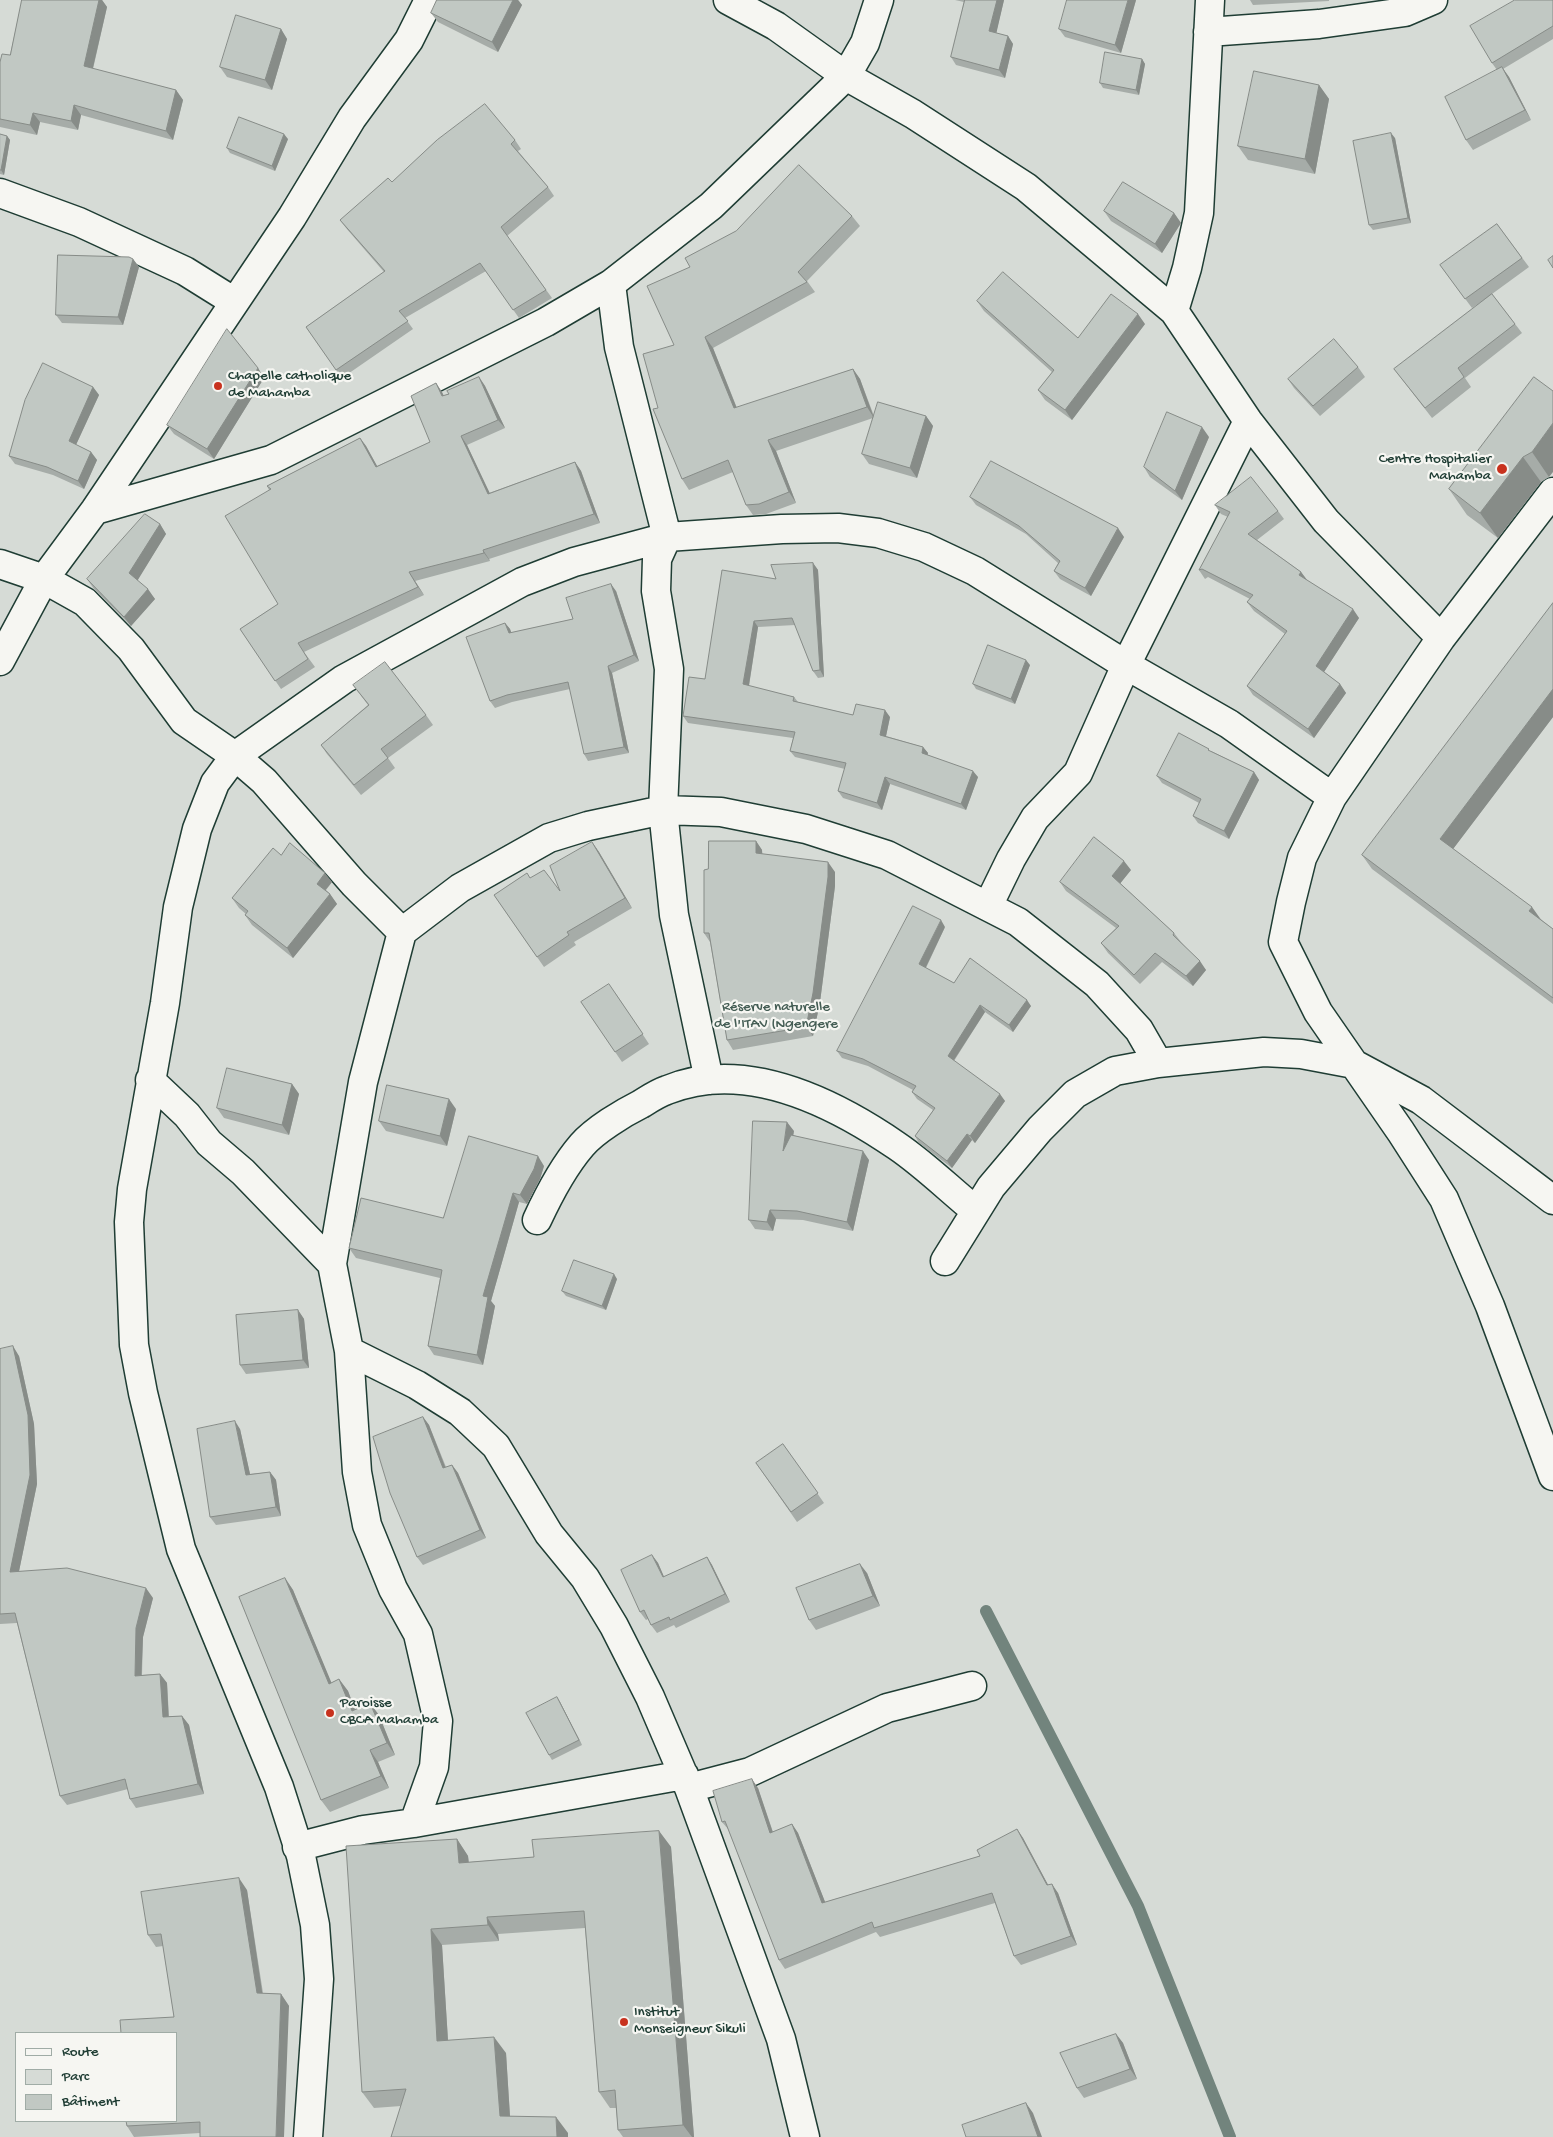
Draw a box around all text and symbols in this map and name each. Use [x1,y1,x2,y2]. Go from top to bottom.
place label: Chapelle catholique de Mahamba [228,368,351,403]
marker: Chapelle catholique de Mahamba [212,380,224,392]
place label: Centre Hospitalier Mahamba [1379,451,1491,486]
marker: Centre Hospitalier Mahamba [1495,462,1509,476]
park label: Réserve naturelle de l'ITAV (Ngengere [714,999,838,1034]
place label: Paroisse CBCA Mahamba [340,1695,438,1730]
marker: Paroisse CBCA Mahamba [324,1707,336,1719]
place label: Institut Monseigneur Sikuli [634,2004,746,2039]
marker: Institut Monseigneur Sikuli [618,2016,630,2028]
legend [15,2032,178,2122]
text: Route [62,2043,99,2061]
text: Parc [62,2068,89,2086]
text: Bâtiment [62,2093,119,2111]

